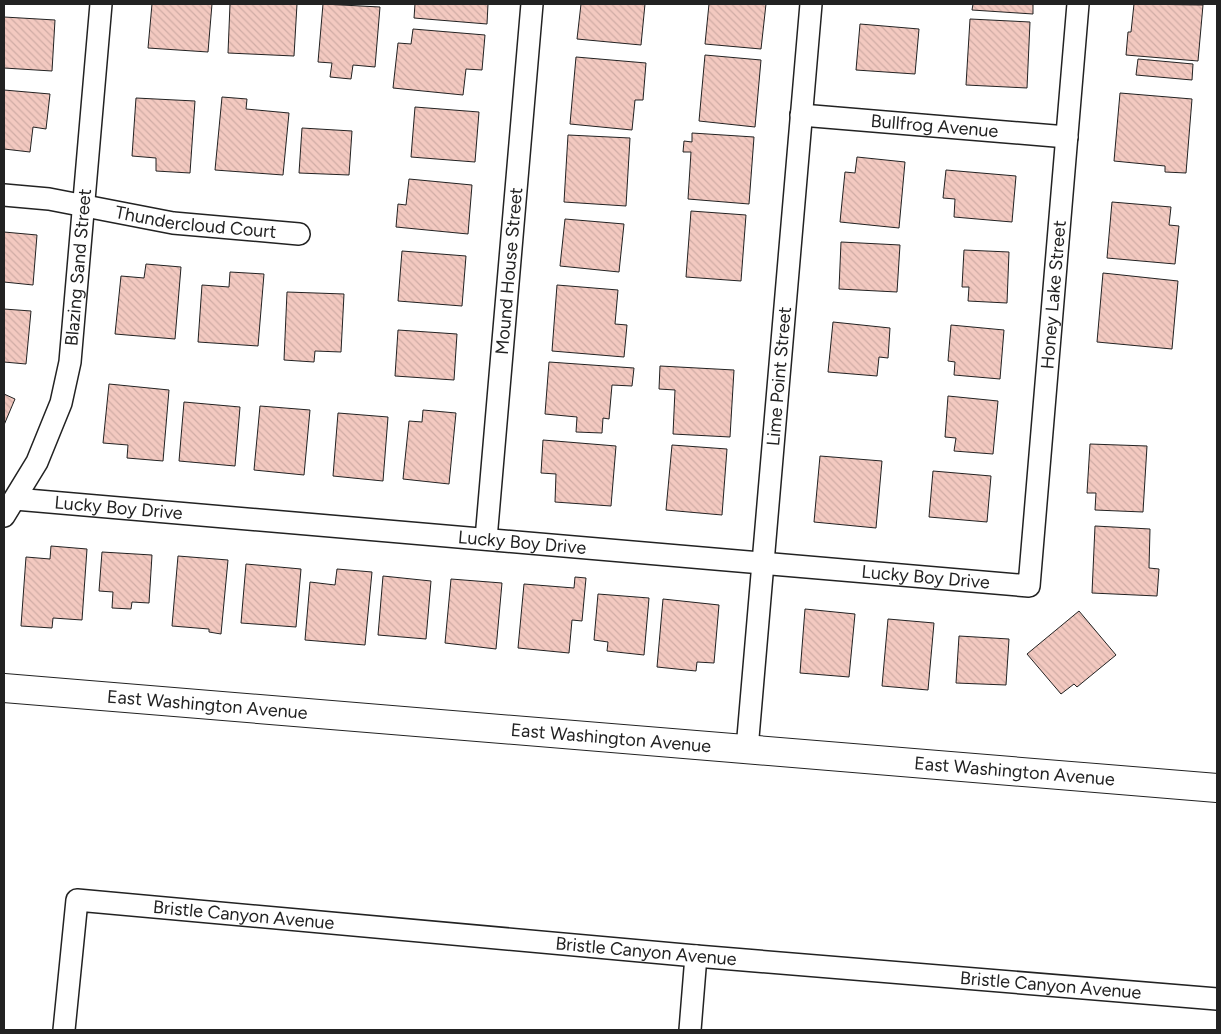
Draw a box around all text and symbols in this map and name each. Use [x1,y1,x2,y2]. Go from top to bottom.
street label: Bullfrog Avenue [870,110,999,142]
street label: Mound House Street [491,186,527,356]
street label: Blazing Sand Street [60,187,96,347]
street label: Thundercloud Court [113,201,277,243]
street label: Honey Lake Street [1036,219,1071,370]
street label: Lime Point Street [762,306,796,447]
street label: Lucky Boy Drive [54,491,184,524]
street label: Lucky Boy Drive [457,526,587,559]
street label: Lucky Boy Drive [861,561,991,594]
street label: East Washington Avenue [106,686,309,724]
street label: East Washington Avenue [510,719,712,757]
street label: East Washington Avenue [913,752,1116,791]
street label: Bristle Canyon Avenue [152,896,335,934]
street label: Bristle Canyon Avenue [554,932,738,970]
street label: Bristle Canyon Avenue [959,967,1142,1004]

